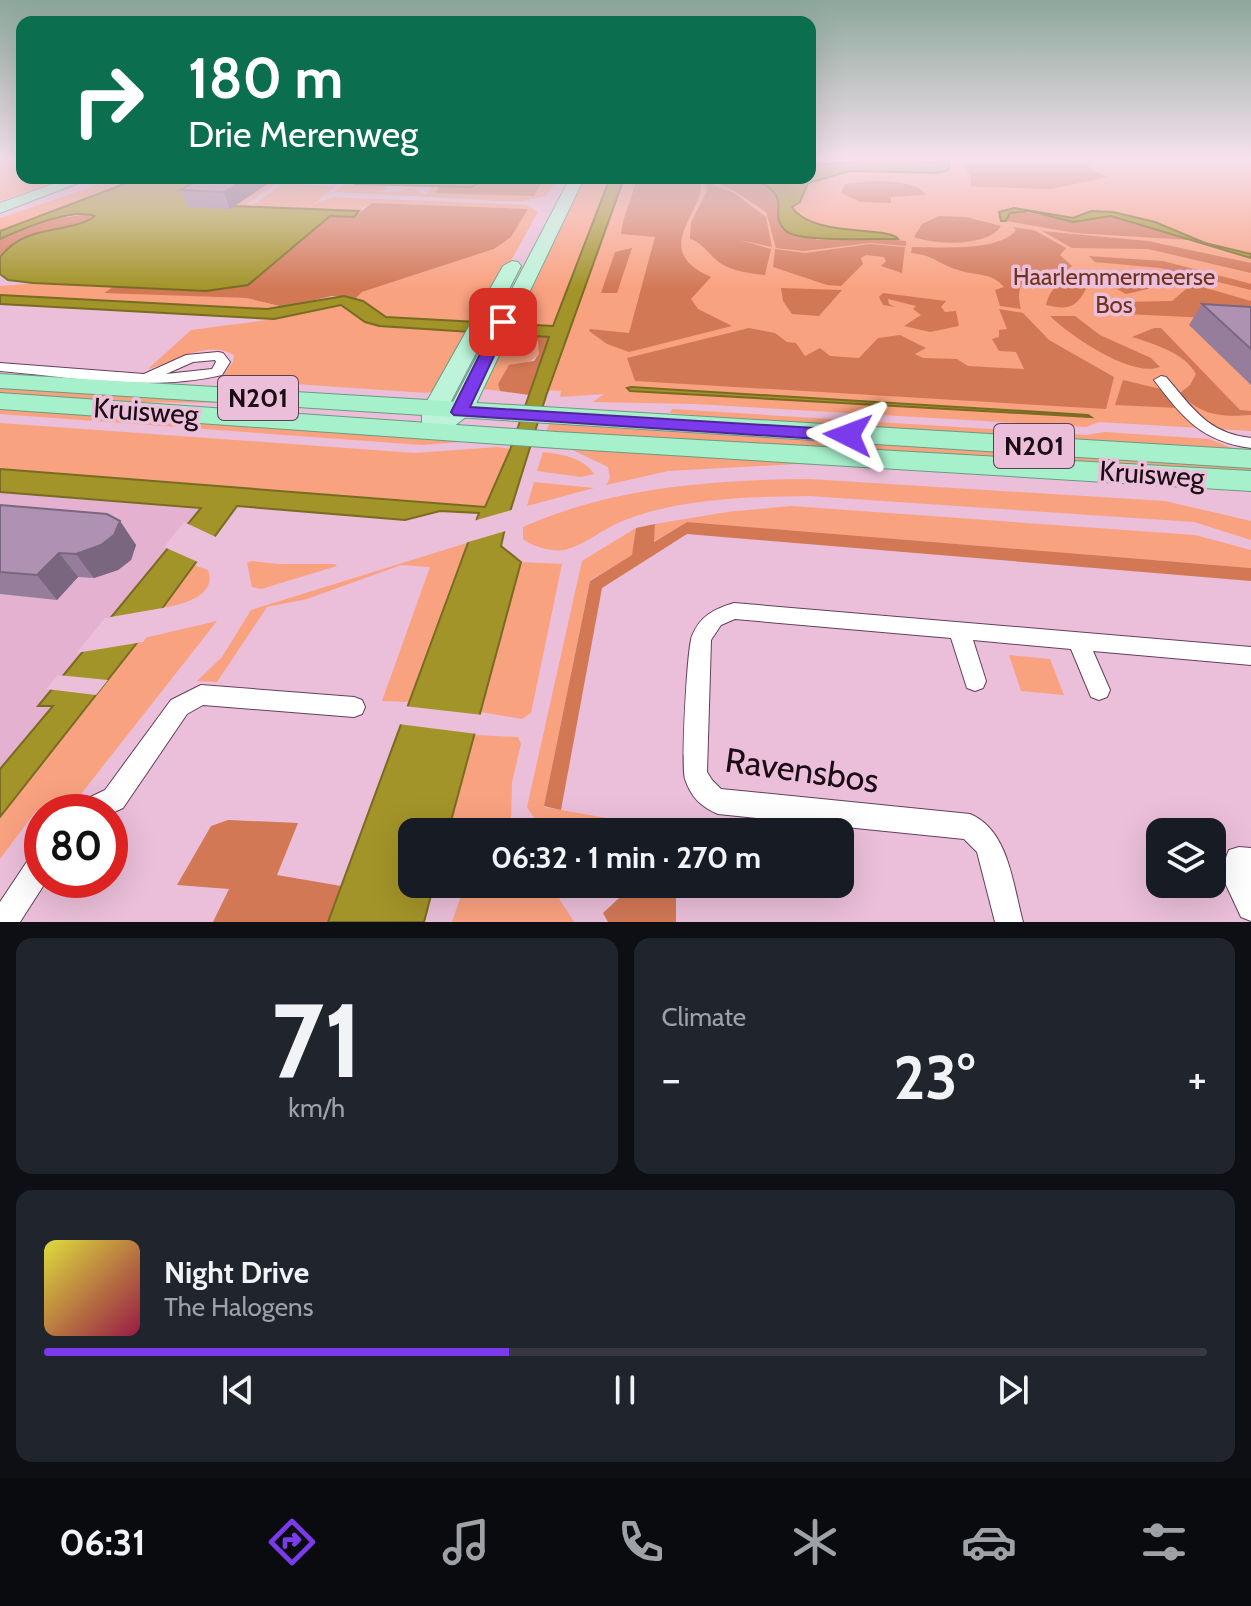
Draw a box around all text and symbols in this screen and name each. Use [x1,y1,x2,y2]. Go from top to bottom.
text: 180 m [188,44,343,112]
icon: right [56,48,160,152]
text: Drie Merenweg [188,112,418,156]
park label: Haarlemmermeerse Bos [1013,262,1215,319]
pin [469,288,537,356]
icon: arrive [481,300,525,344]
road number: N201 [218,376,298,420]
street label: Kruisweg [92,390,201,432]
position arrow [806,393,890,477]
road number: N201 [994,424,1074,468]
street label: Kruisweg [1098,453,1207,495]
street label: Ravensbos [723,738,881,802]
speed limit sign: 80 [24,794,128,898]
map controls [1146,818,1226,898]
button: layers [1146,818,1226,898]
text: 06:32 · 1 min · 270 m [491,839,761,876]
text: 71 [271,977,362,1103]
text: Climate [662,1001,746,1033]
text: 23° [894,1041,975,1114]
text: − [662,1052,681,1105]
text: + [1188,1052,1207,1105]
text: km/h [288,1092,345,1124]
text: Night Drive [164,1254,309,1291]
text: The Halogens [164,1291,313,1323]
icon: previous [216,1368,260,1412]
icon: pause [603,1368,647,1412]
icon: next [991,1368,1035,1412]
icon: directions [264,1514,320,1570]
icon: music [438,1514,494,1570]
icon: phone [613,1514,669,1570]
icon: climate [787,1514,843,1570]
icon: car [961,1514,1017,1570]
icon: filters [1136,1514,1192,1570]
text: 06:31 [59,1520,146,1564]

